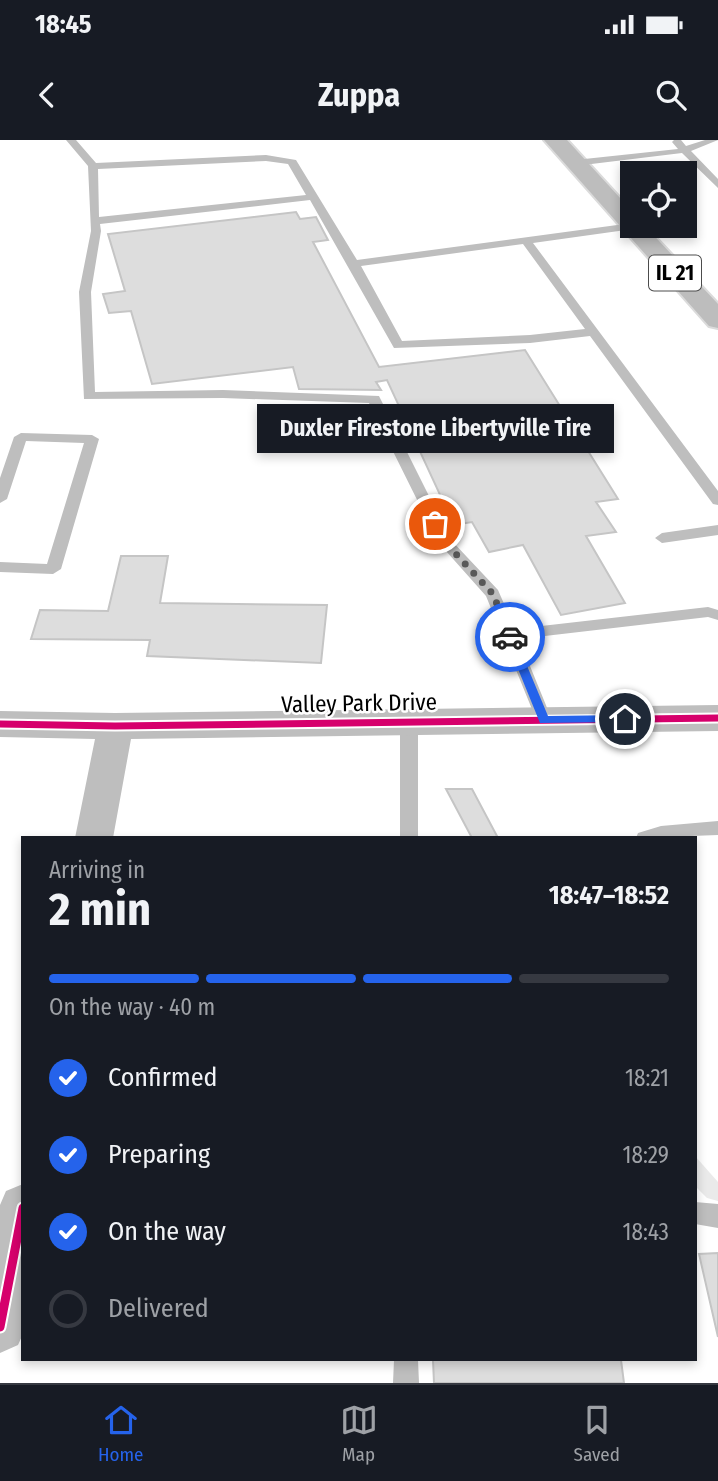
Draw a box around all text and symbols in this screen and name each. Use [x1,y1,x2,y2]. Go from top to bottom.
text: 18:45 [35,9,91,40]
icon: back [28,76,66,114]
text: Zuppa [318,76,400,114]
icon: search [652,76,690,114]
map controls [620,161,697,238]
button: locate [620,161,697,238]
road number: IL 21 [649,256,701,290]
callout: Duxler Firestone Libertyville Tire [256,405,614,454]
text: Duxler Firestone Libertyville Tire [280,414,591,442]
pin [405,494,465,554]
icon: bag [416,505,454,543]
courier [475,602,545,672]
icon: car [491,618,529,656]
street label: Valley Park Drive [281,688,437,718]
pin [595,689,655,749]
icon: home [606,700,644,738]
text: Arriving in [49,856,145,884]
text: 18:47–18:52 [549,880,669,911]
text: 2 min [49,882,151,937]
text: On the way · 40 m [49,993,215,1021]
icon: check [49,1059,87,1097]
text: Confirmed [108,1062,218,1093]
text: 18:21 [625,1064,669,1092]
icon: check [49,1136,87,1174]
text: Preparing [108,1139,210,1170]
text: 18:29 [622,1141,669,1169]
icon: check [49,1213,87,1251]
text: On the way [108,1216,226,1247]
text: 18:43 [623,1218,669,1246]
text: Delivered [108,1293,209,1324]
tab: Home [98,1401,144,1466]
tab: Map [340,1401,378,1466]
tab: Saved [574,1401,620,1466]

